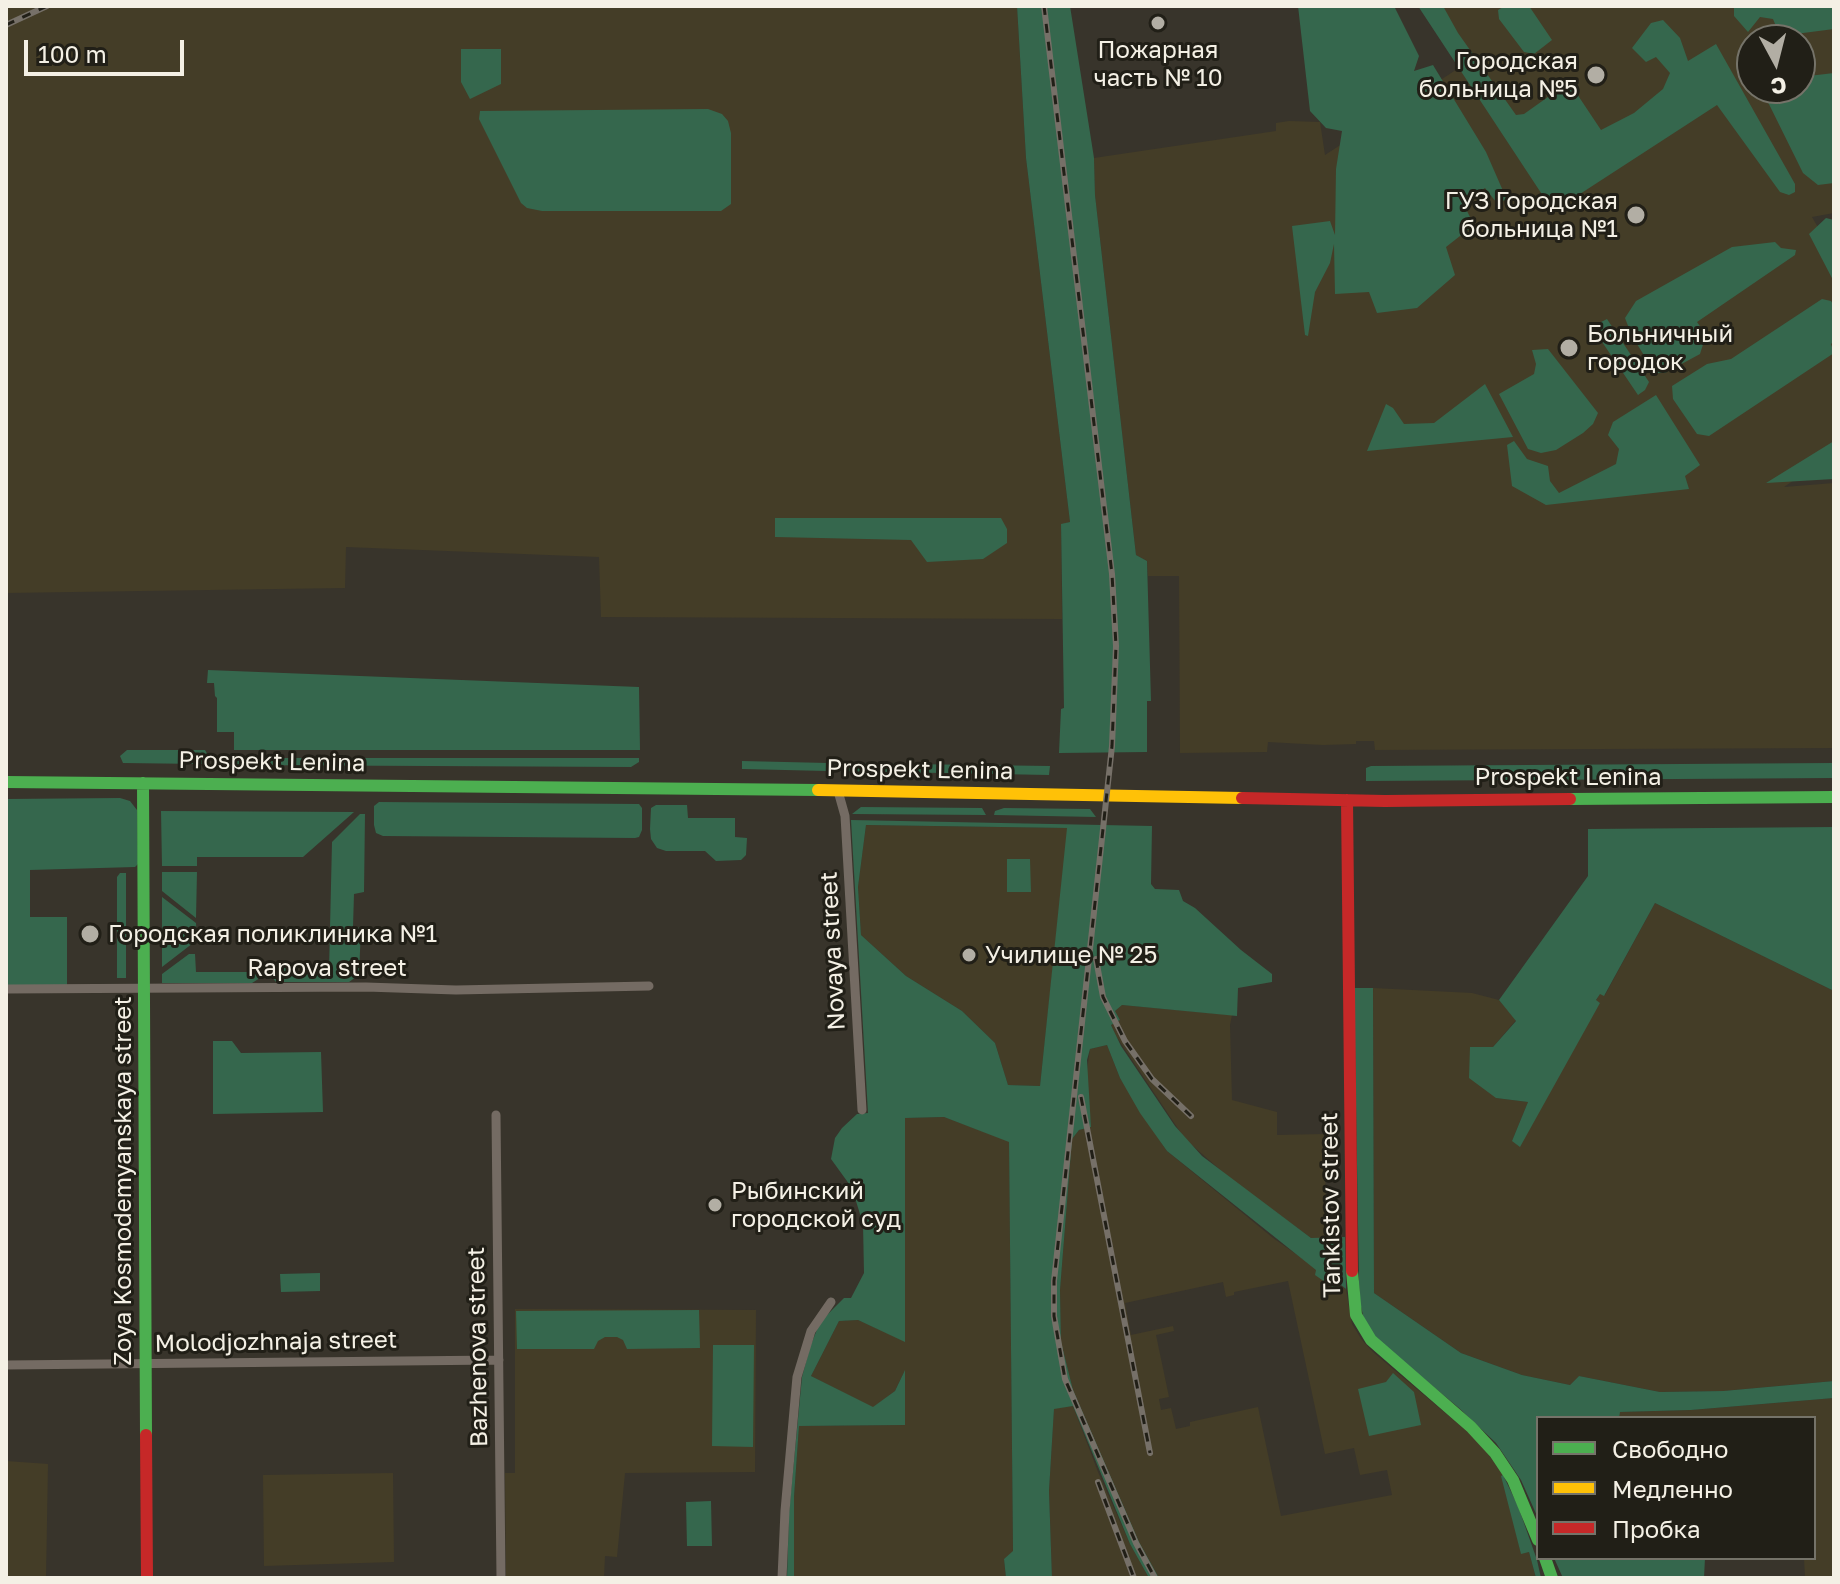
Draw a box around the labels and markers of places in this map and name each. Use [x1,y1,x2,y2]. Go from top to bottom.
marker: Пожарная часть № 10 [1149,14,1167,32]
place label: Пожарная часть № 10 [1093,36,1223,92]
place label: Городская больница №5 [1419,47,1578,103]
marker: Городская больница №5 [1585,64,1607,86]
place label: ГУЗ Городская больница №1 [1445,187,1618,243]
marker: ГУЗ Городская больница №1 [1625,204,1647,226]
place label: Больничный городок [1587,320,1733,376]
marker: Больничный городок [1558,337,1580,359]
place label: Городская поликлиника №1 [108,920,437,948]
marker: Городская поликлиника №1 [79,923,101,945]
place label: Училище № 25 [985,941,1157,969]
marker: Училище № 25 [960,946,978,964]
place label: Рыбинский городской суд [731,1177,901,1233]
marker: Рыбинский городской суд [706,1196,724,1214]

